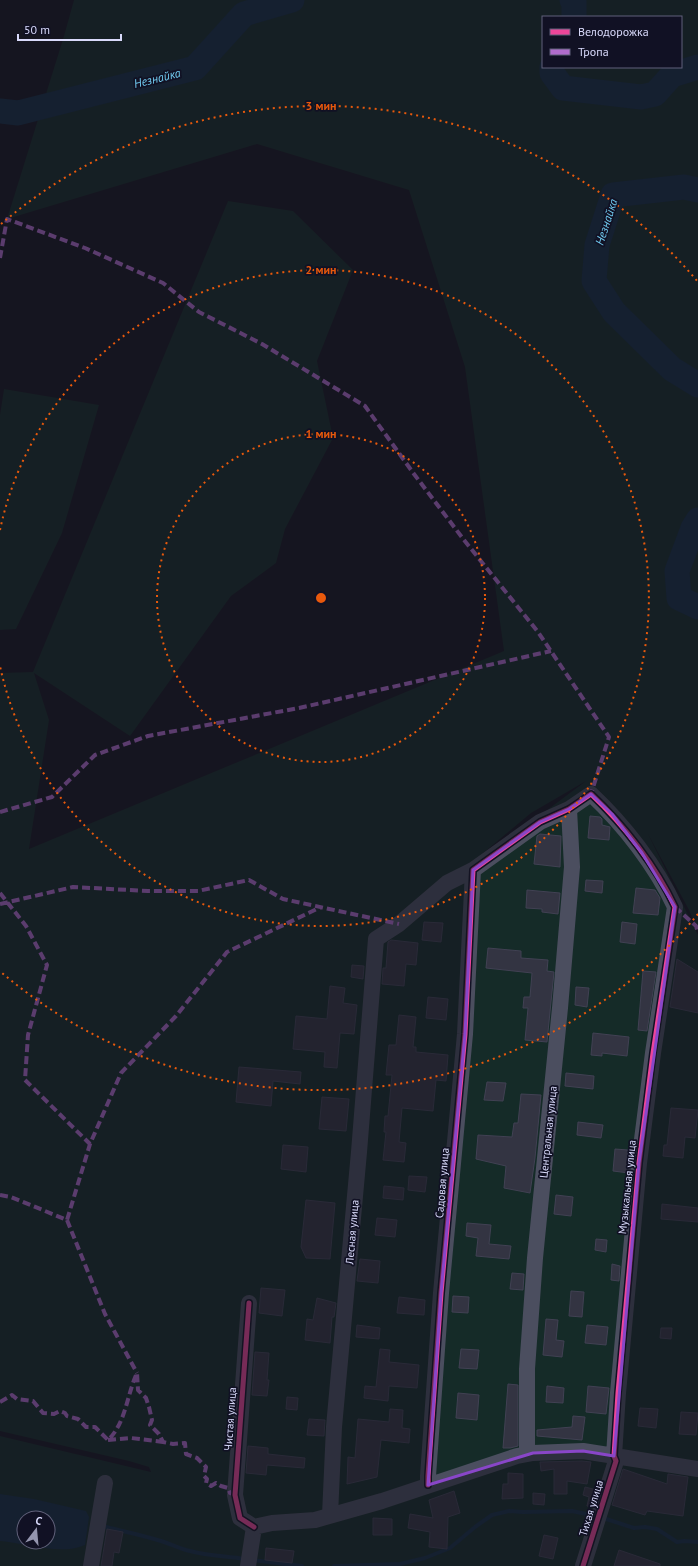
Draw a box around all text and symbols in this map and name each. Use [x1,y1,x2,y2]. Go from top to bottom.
scale bar [18,16,121,42]
legend [542,16,682,68]
text: 50 m [24,22,50,37]
text: Велодорожка [578,24,649,39]
text: Тропа [578,44,609,59]
water label: Незнайка [132,65,182,91]
text: 3 мин [306,98,336,113]
water label: Незнайка [592,197,621,247]
text: 2 мин [306,262,336,277]
text: 1 мин [306,426,336,441]
centre of rings [314,591,328,605]
street label: Центральная улица [536,1085,560,1179]
street label: Музыкальная улица [615,1139,639,1235]
street label: Садовая улица [432,1147,452,1219]
street label: Лесная улица [342,1199,362,1266]
street label: Чистая улица [221,1387,239,1451]
street label: Тихая улица [576,1478,606,1538]
north arrow [16,1510,56,1550]
text: С [34,1513,44,1528]

